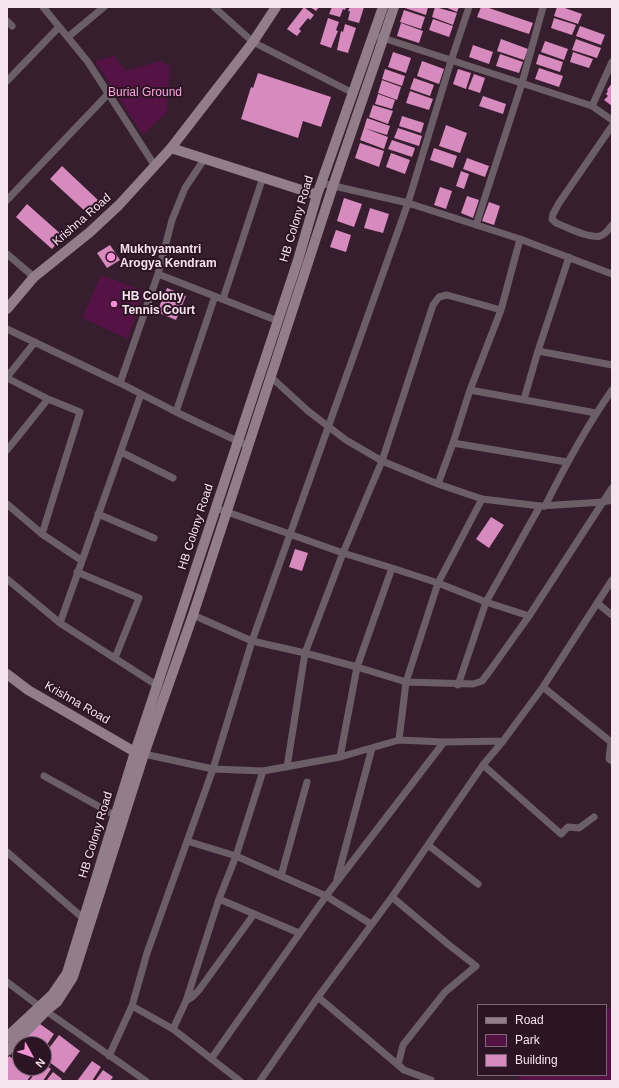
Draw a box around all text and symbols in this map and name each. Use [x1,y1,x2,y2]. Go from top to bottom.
park label: Burial Ground [108,86,182,100]
street label: HB Colony Road [277,174,317,264]
street label: Krishna Road [50,191,114,249]
place label: Mukhyamantri Arogya Kendram [120,243,217,271]
marker: Mukhyamantri Arogya Kendram [105,251,117,263]
place label: HB Colony Tennis Court [122,290,195,318]
marker: HB Colony Tennis Court [109,299,119,309]
street label: HB Colony Road [175,482,217,572]
street label: Krishna Road [42,679,112,727]
street label: HB Colony Road [76,790,116,880]
legend [477,1004,607,1076]
text: Road [515,1013,544,1027]
text: Park [515,1033,540,1047]
north arrow [12,1036,52,1076]
text: Building [515,1053,558,1067]
text: N [33,1056,48,1070]

